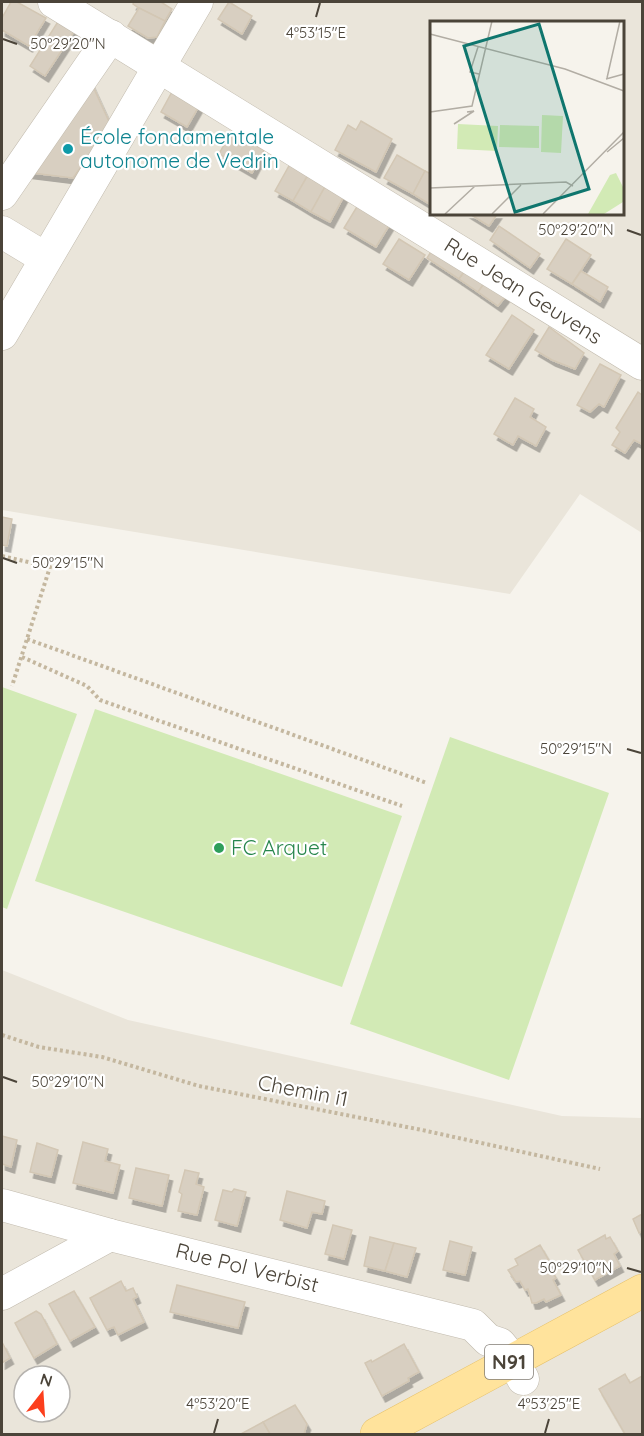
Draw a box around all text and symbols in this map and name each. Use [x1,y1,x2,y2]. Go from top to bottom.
inset map [430,21,623,214]
text: 4°53'15"E [286,23,346,42]
text: 50°29'20"N [30,34,106,53]
place label: École fondamentale autonome de Vedrin [80,123,279,173]
marker: École fondamentale autonome de Vedrin [61,142,75,156]
text: 50°29'20"N [538,220,614,239]
street label: Rue Jean Geuvens [440,231,607,349]
text: 50°29'15"N [32,553,104,572]
text: 50°29'15"N [540,739,612,758]
place label: FC Arquet [231,834,327,860]
marker: FC Arquet [212,841,226,855]
street label: Chemin i1 [256,1069,350,1111]
text: 50°29'10"N [32,1072,104,1091]
street label: Rue Pol Verbist [173,1237,322,1297]
text: 50°29'10"N [540,1258,612,1277]
road number: N91 [485,1345,533,1379]
north arrow [12,1364,72,1424]
text: N [38,1368,55,1391]
text: 4°53'20"E [186,1394,250,1413]
text: 4°53'25"E [518,1394,580,1413]

